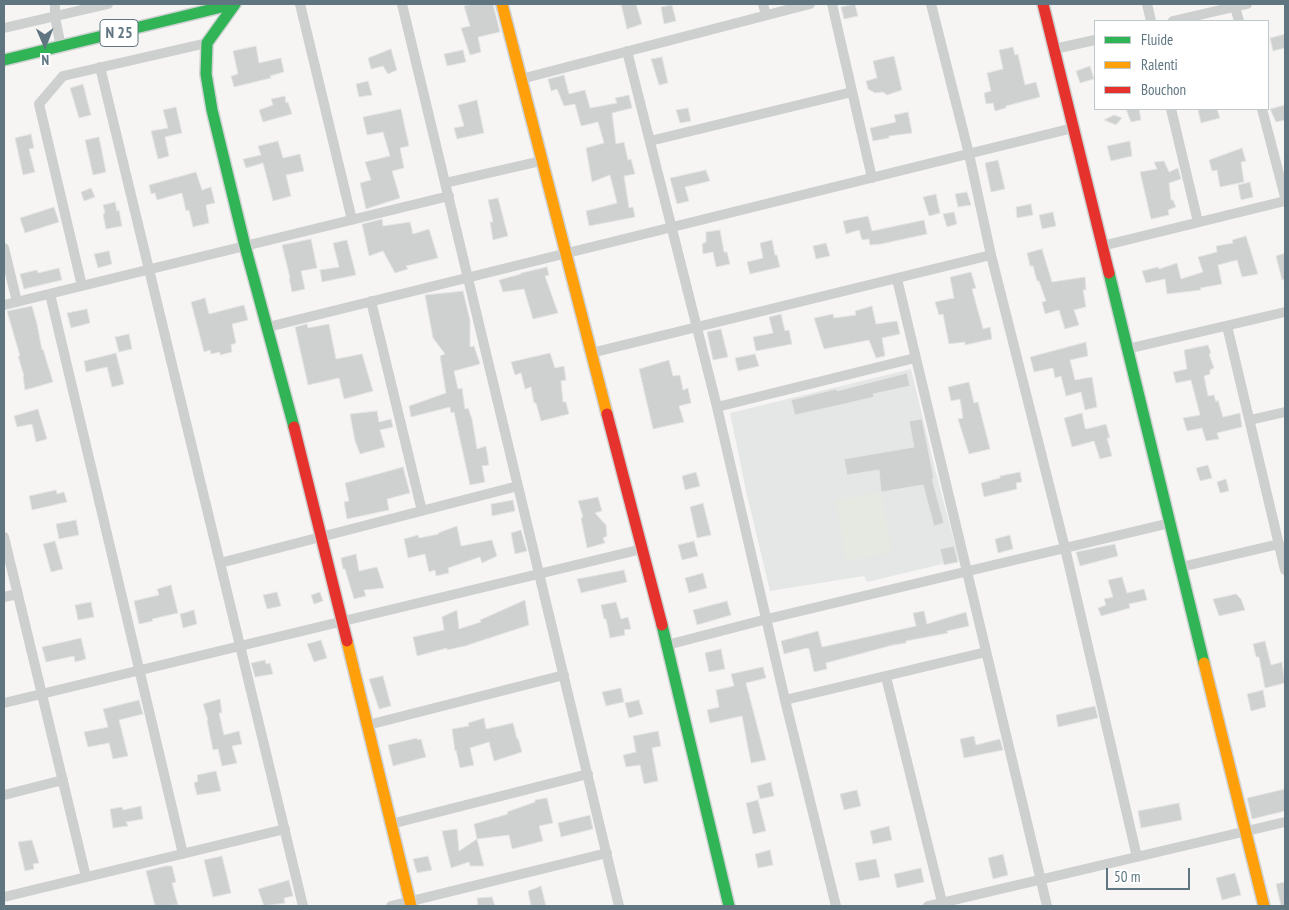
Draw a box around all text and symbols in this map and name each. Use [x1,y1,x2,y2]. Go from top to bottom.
road number: N 25 [100,19,138,46]
north arrow [20,20,70,70]
legend [1094,20,1269,110]
text: Fluide [1141,30,1173,49]
text: N [41,51,49,69]
text: Ralenti [1141,55,1178,74]
text: Bouchon [1141,80,1186,99]
scale bar [1109,858,1193,890]
text: 50 m [1114,867,1140,886]

